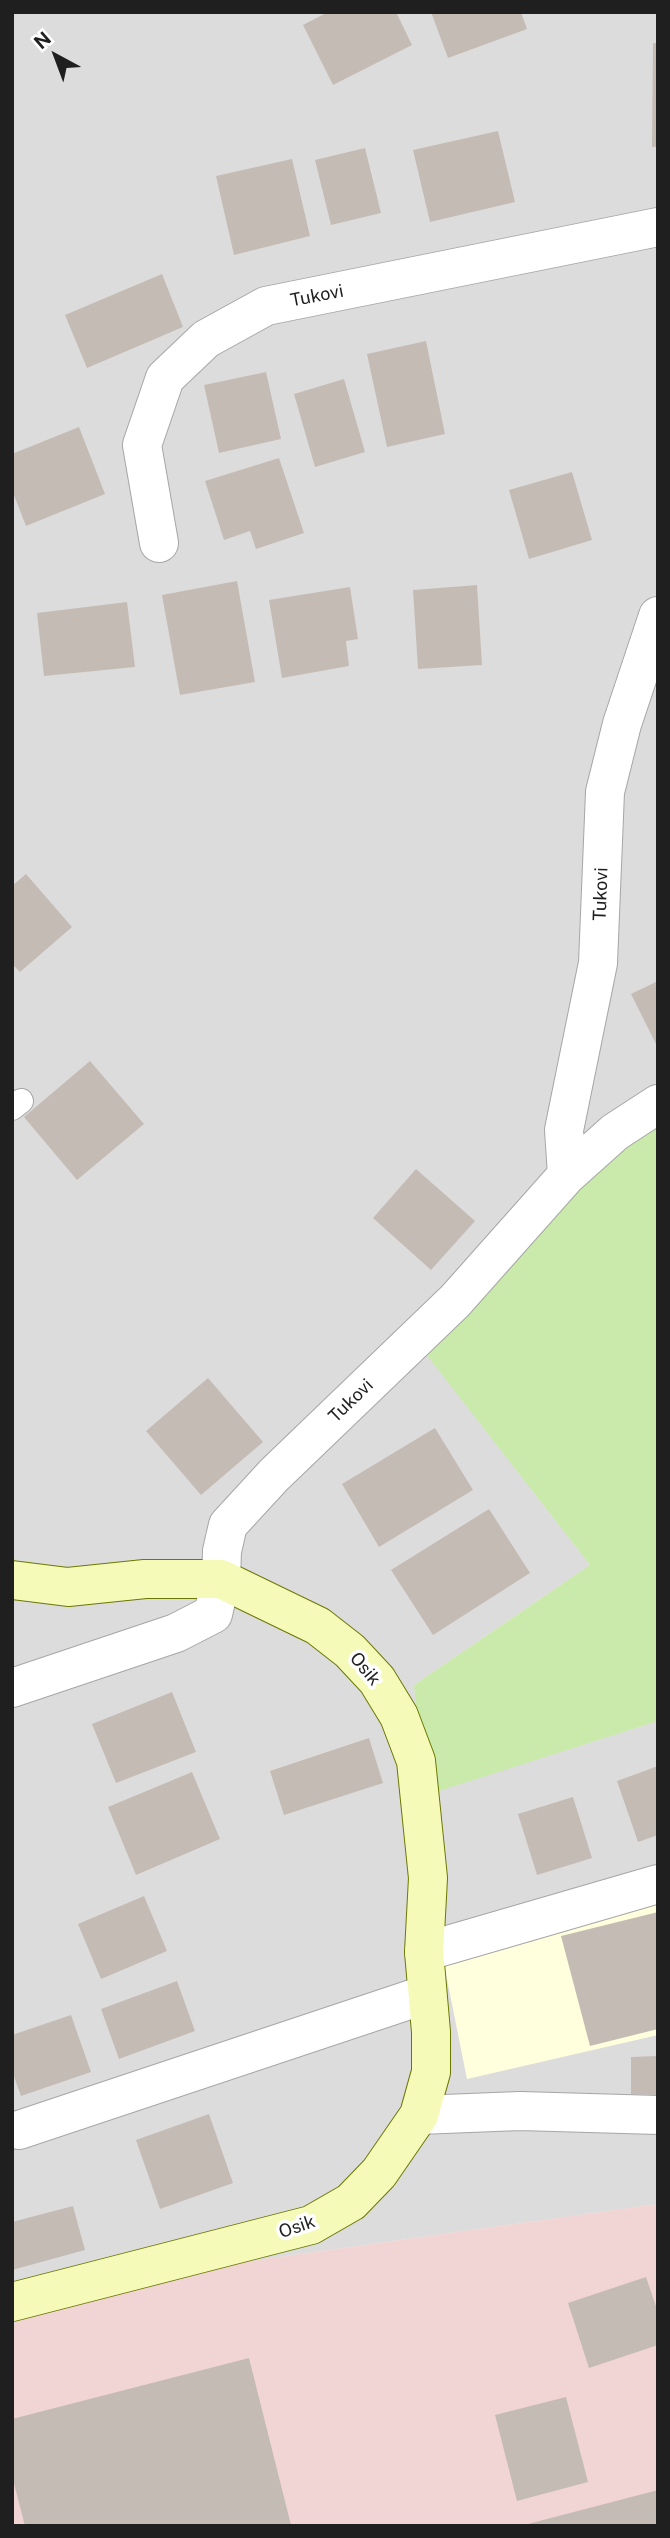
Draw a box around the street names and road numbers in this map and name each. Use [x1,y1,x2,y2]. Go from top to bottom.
street label: Tukovi [289,280,345,312]
street label: Tukovi [589,867,613,921]
street label: Tukovi [324,1375,378,1427]
street label: Osik [345,1648,385,1690]
street label: Osik [276,2211,318,2243]

